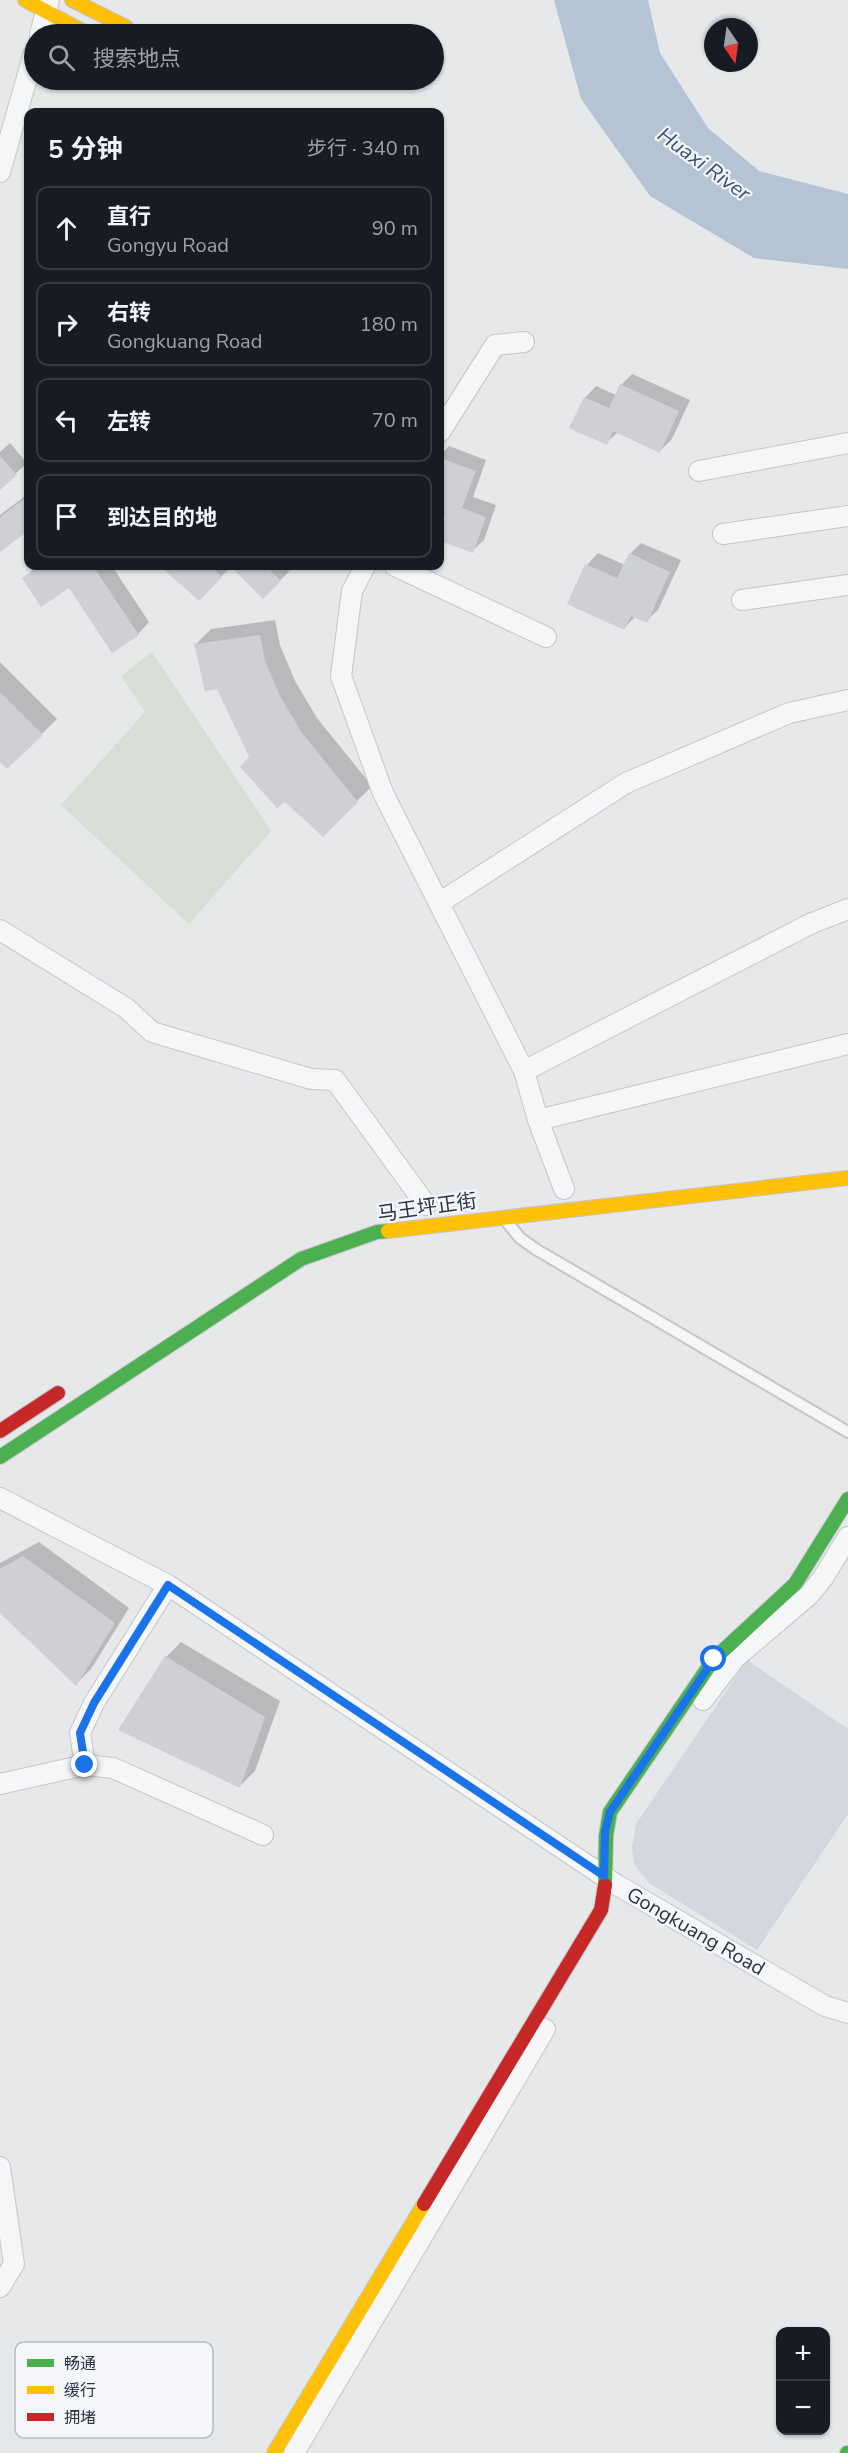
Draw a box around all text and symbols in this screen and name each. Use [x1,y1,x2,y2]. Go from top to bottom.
north arrow [704,18,758,72]
search box [24,24,444,90]
icon: search [45,41,78,74]
text: 搜索地点 [93,44,181,74]
water label: Huaxi River [652,121,756,207]
text: 5 分钟 [48,132,123,167]
text: 步行 · 340 m [307,135,420,162]
text: 直行 [107,202,151,232]
icon: ahead [50,212,83,245]
text: 90 m [372,215,418,242]
text: Gongyu Road [107,232,229,259]
text: 右转 [107,298,151,328]
icon: right [50,308,83,341]
text: 180 m [360,311,418,338]
text: Gongkuang Road [107,328,262,355]
icon: left [50,404,83,437]
text: 左转 [107,407,151,437]
text: 70 m [372,407,418,434]
icon: arrive [50,500,83,533]
text: 到达目的地 [107,503,217,533]
street label: 马王坪正街 [376,1187,478,1228]
route start [700,1645,726,1671]
route end [71,1751,97,1777]
street label: Gongkuang Road [622,1881,770,1982]
map controls [776,2327,830,2435]
button: + [776,2327,830,2381]
legend [15,2342,213,2438]
text: 畅通 [64,2353,96,2375]
text: 缓行 [64,2380,96,2402]
button: − [776,2381,830,2435]
text: 拥堵 [64,2407,96,2429]

